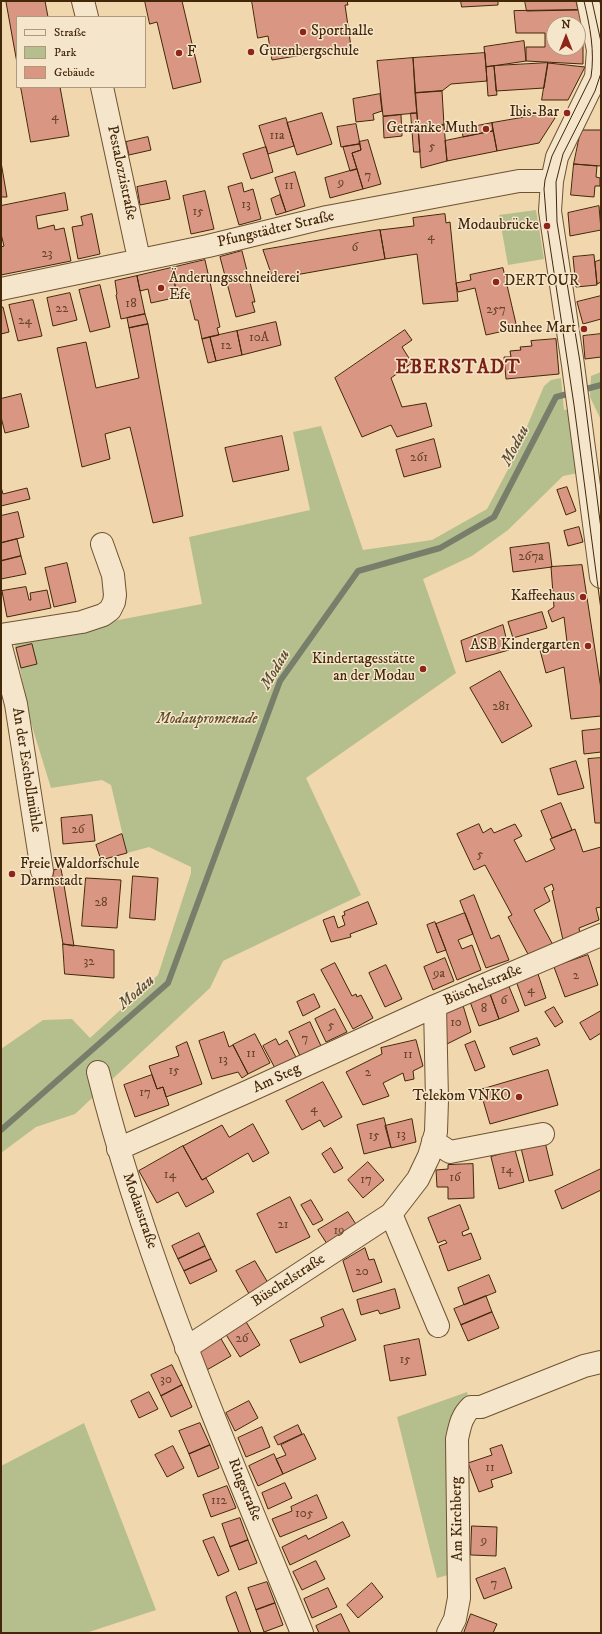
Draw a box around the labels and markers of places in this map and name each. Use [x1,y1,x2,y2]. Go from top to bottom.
place label: Sporthalle [311,23,373,41]
marker: Sporthalle [298,27,308,37]
place label: Gutenbergschule [259,43,359,61]
place label: F [187,44,196,62]
marker: Gutenbergschule [246,47,256,57]
marker: F [174,48,184,58]
place label: Ibis-Bar [509,104,559,122]
marker: Ibis-Bar [562,108,572,118]
place label: Getränke Muth [387,120,478,138]
marker: Getränke Muth [481,124,491,134]
place label: Modaubrücke [457,217,539,235]
marker: Modaubrücke [542,221,552,231]
place label: Änderungsschneiderei Efe [169,270,300,305]
place label: DERTOUR [504,273,579,291]
marker: DERTOUR [491,277,501,287]
marker: Änderungsschneiderei Efe [156,283,166,293]
place label: Sunhee Mart [499,320,576,338]
marker: Sunhee Mart [579,324,589,334]
place label: Kaffeehaus [511,588,575,606]
marker: Kaffeehaus [578,592,588,602]
place label: ASB Kindergarten [470,637,580,655]
marker: ASB Kindergarten [583,641,593,651]
place label: Kindertagesstätte an der Modau [312,651,415,686]
marker: Kindertagesstätte an der Modau [418,664,428,674]
place label: Freie Waldorfschule Darmstadt [20,856,140,891]
marker: Freie Waldorfschule Darmstadt [7,869,17,879]
place label: Telekom VNKO [413,1088,511,1106]
marker: Telekom VNKO [514,1092,524,1102]

